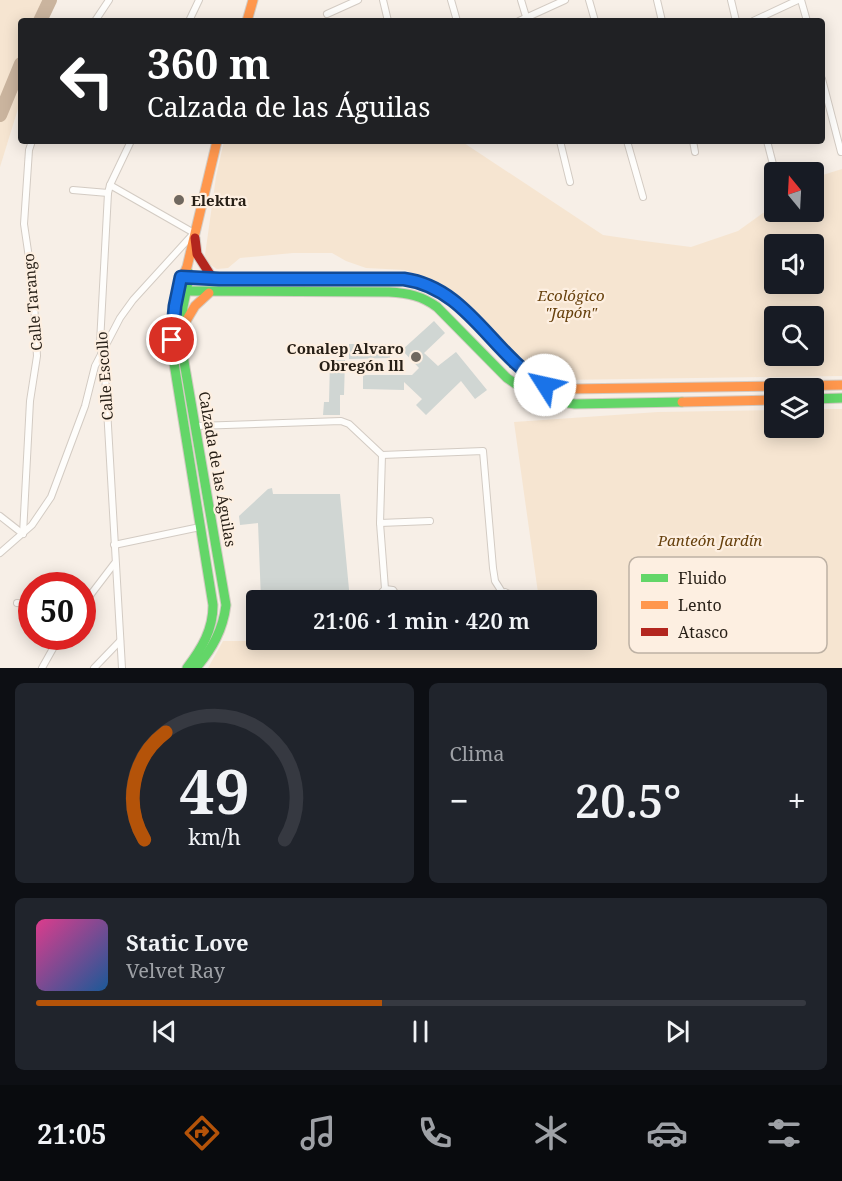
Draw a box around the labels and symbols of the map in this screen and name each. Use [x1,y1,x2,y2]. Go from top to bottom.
north arrow [764,162,824,222]
place label: Elektra [191,190,247,210]
marker: Elektra [172,193,186,207]
street label: Calle Tarango [18,252,46,352]
park label: Ecológico "Japón" [536,285,605,322]
pin [146,314,197,365]
street label: Calle Escollo [91,331,117,421]
place label: Conalep Alvaro Obregón lll [287,338,405,375]
marker: Conalep Alvaro Obregón lll [409,350,423,364]
position arrow [513,353,577,417]
street label: Calzada de las Águilas [194,390,242,548]
park label: Panteón Jardín [657,530,762,550]
legend [629,557,827,653]
text: Fluido [678,567,727,589]
speed limit sign: 50 [18,572,96,650]
text: Lento [678,594,722,616]
text: Atasco [678,621,728,643]

